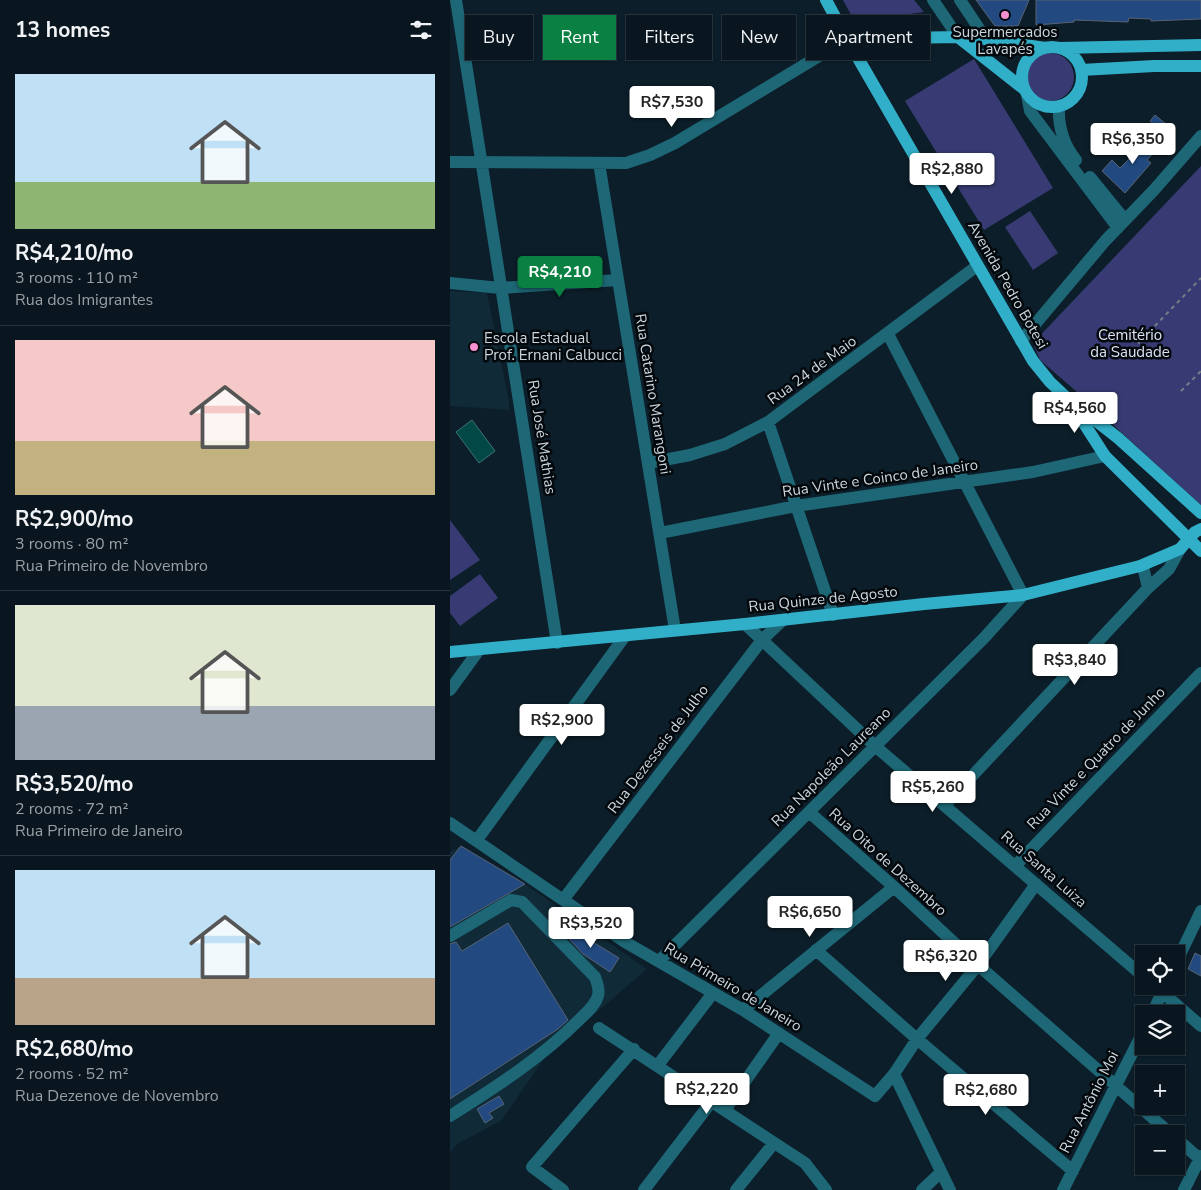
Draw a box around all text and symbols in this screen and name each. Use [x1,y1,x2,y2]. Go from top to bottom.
marker: Supermercados Lavapés [999,9,1011,21]
chip: Buy [465,15,533,60]
chip: Rent [543,15,616,60]
chip: Filters [626,15,712,60]
chip: New [722,15,796,60]
chip: Apartment [806,15,930,60]
text: 13 homes [15,16,110,44]
icon: filters [407,16,435,44]
place label: Supermercados Lavapés [953,22,1057,59]
pin: R$7,530 [626,86,718,128]
text: R$7,530 [641,91,703,113]
icon: home [180,107,270,197]
pin: R$6,350 [1087,122,1179,165]
text: R$6,350 [1102,128,1164,150]
pin: R$2,880 [906,152,998,195]
text: R$2,880 [921,158,983,180]
street label: Avenida Pedro Botesi [963,218,1053,352]
text: R$4,210/mo [15,239,133,267]
pin: R$4,210 [514,256,606,298]
text: R$4,210 [529,261,591,283]
text: 3 rooms · 110 m² [15,267,138,289]
text: Rua dos Imigrantes [15,289,153,311]
street label: Rua Catarino Marangoni [630,312,676,476]
park label: Cemitério da Saudade [1090,325,1170,362]
place label: Escola Estadual Prof. Ernani Calbucci [484,328,622,365]
street label: Rua 24 de Maio [764,331,860,409]
marker: Escola Estadual Prof. Ernani Calbucci [468,341,480,353]
icon: home [180,372,270,462]
street label: Rua José Mathias [523,378,561,496]
pin: R$4,560 [1029,392,1121,434]
text: R$4,560 [1044,397,1106,419]
street label: Rua Vinte e Coinco de Janeiro [781,454,979,502]
text: R$2,900/mo [15,505,133,533]
text: 3 rooms · 80 m² [15,533,128,555]
text: Rua Primeiro de Novembro [15,555,208,577]
street label: Rua Quinze de Agosto [747,581,899,617]
icon: home [180,637,270,727]
pin: R$3,840 [1029,644,1121,686]
text: R$3,840 [1044,649,1106,671]
street label: Rua Dezesseis de Julho [603,681,713,817]
street label: Rua Vinte e Quatro de Junho [1022,682,1170,834]
street label: Rua Napoleão Laureano [767,703,895,831]
pin: R$2,900 [516,704,608,746]
text: R$2,900 [531,709,593,731]
text: R$3,520/mo [15,770,133,798]
pin: R$5,260 [887,770,979,813]
text: R$5,260 [902,776,964,798]
text: 2 rooms · 72 m² [15,798,128,820]
street label: Rua Oito de Dezembro [825,804,951,920]
text: Rua Primeiro de Janeiro [15,820,183,842]
street label: Rua Santa Luiza [997,826,1091,912]
pin: R$6,650 [764,896,856,938]
text: R$6,650 [779,901,841,923]
icon: home [180,902,270,992]
pin: R$3,520 [545,906,637,949]
text: R$3,520 [560,912,622,934]
street label: Rua Primeiro de Janeiro [660,938,806,1036]
pin: R$6,320 [900,940,992,982]
text: R$6,320 [915,945,977,967]
map controls [1135,945,1185,1175]
button: locate [1135,945,1185,995]
button: layers [1135,1005,1185,1055]
text: R$2,680/mo [15,1035,133,1063]
street label: Rua Antônio Moi [1055,1048,1123,1156]
text: 2 rooms · 52 m² [15,1063,128,1085]
button: + [1135,1065,1185,1115]
pin: R$2,220 [661,1072,753,1115]
pin: R$2,680 [940,1074,1032,1116]
text: R$2,220 [676,1078,738,1100]
text: R$2,680 [955,1079,1017,1101]
text: Rua Dezenove de Novembro [15,1085,219,1107]
button: − [1135,1125,1185,1175]

